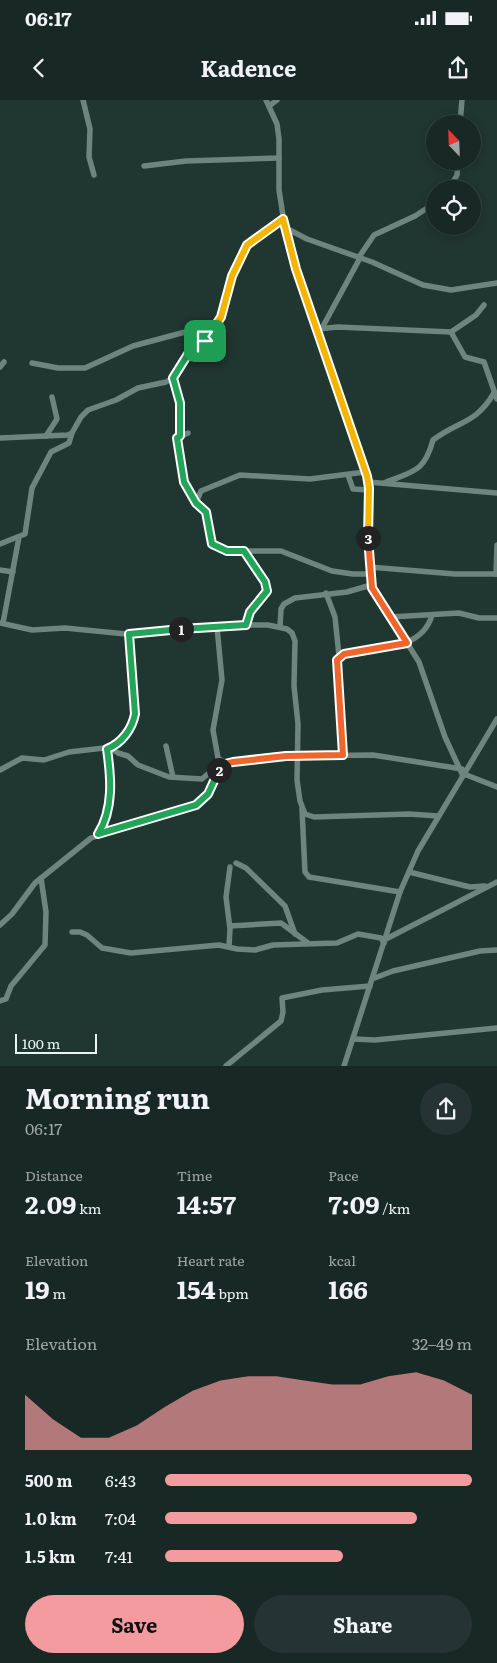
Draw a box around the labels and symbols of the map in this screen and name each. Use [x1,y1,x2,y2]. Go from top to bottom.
north arrow [426,115,481,170]
pin [184,320,226,362]
pin: 3 [356,526,380,550]
pin: 1 [168,616,194,642]
pin: 2 [206,758,232,782]
scale bar [15,1031,98,1054]

